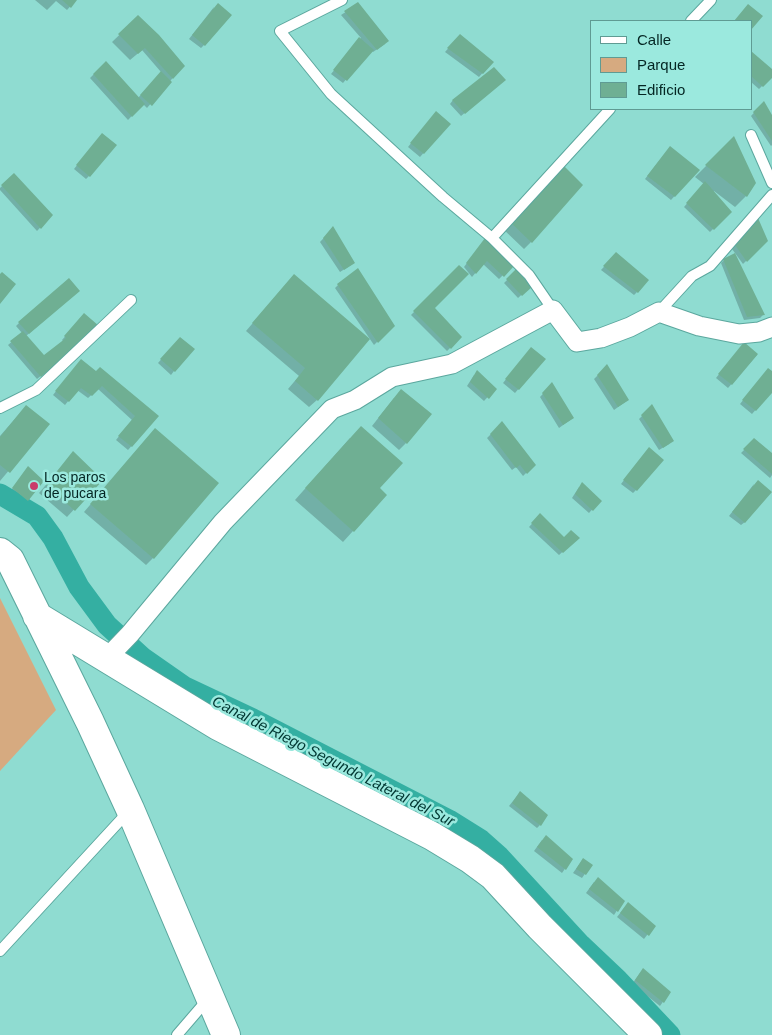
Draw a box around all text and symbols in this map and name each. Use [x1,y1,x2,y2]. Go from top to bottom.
legend [590,20,752,110]
text: Calle [637,31,671,48]
text: Parque [637,56,685,73]
text: Edificio [637,81,685,98]
place label: Los paros de pucara [44,470,106,502]
marker: Los paros de pucara [28,480,40,492]
water label: Canal de Riego Segundo Lateral del Sur [209,693,457,831]

